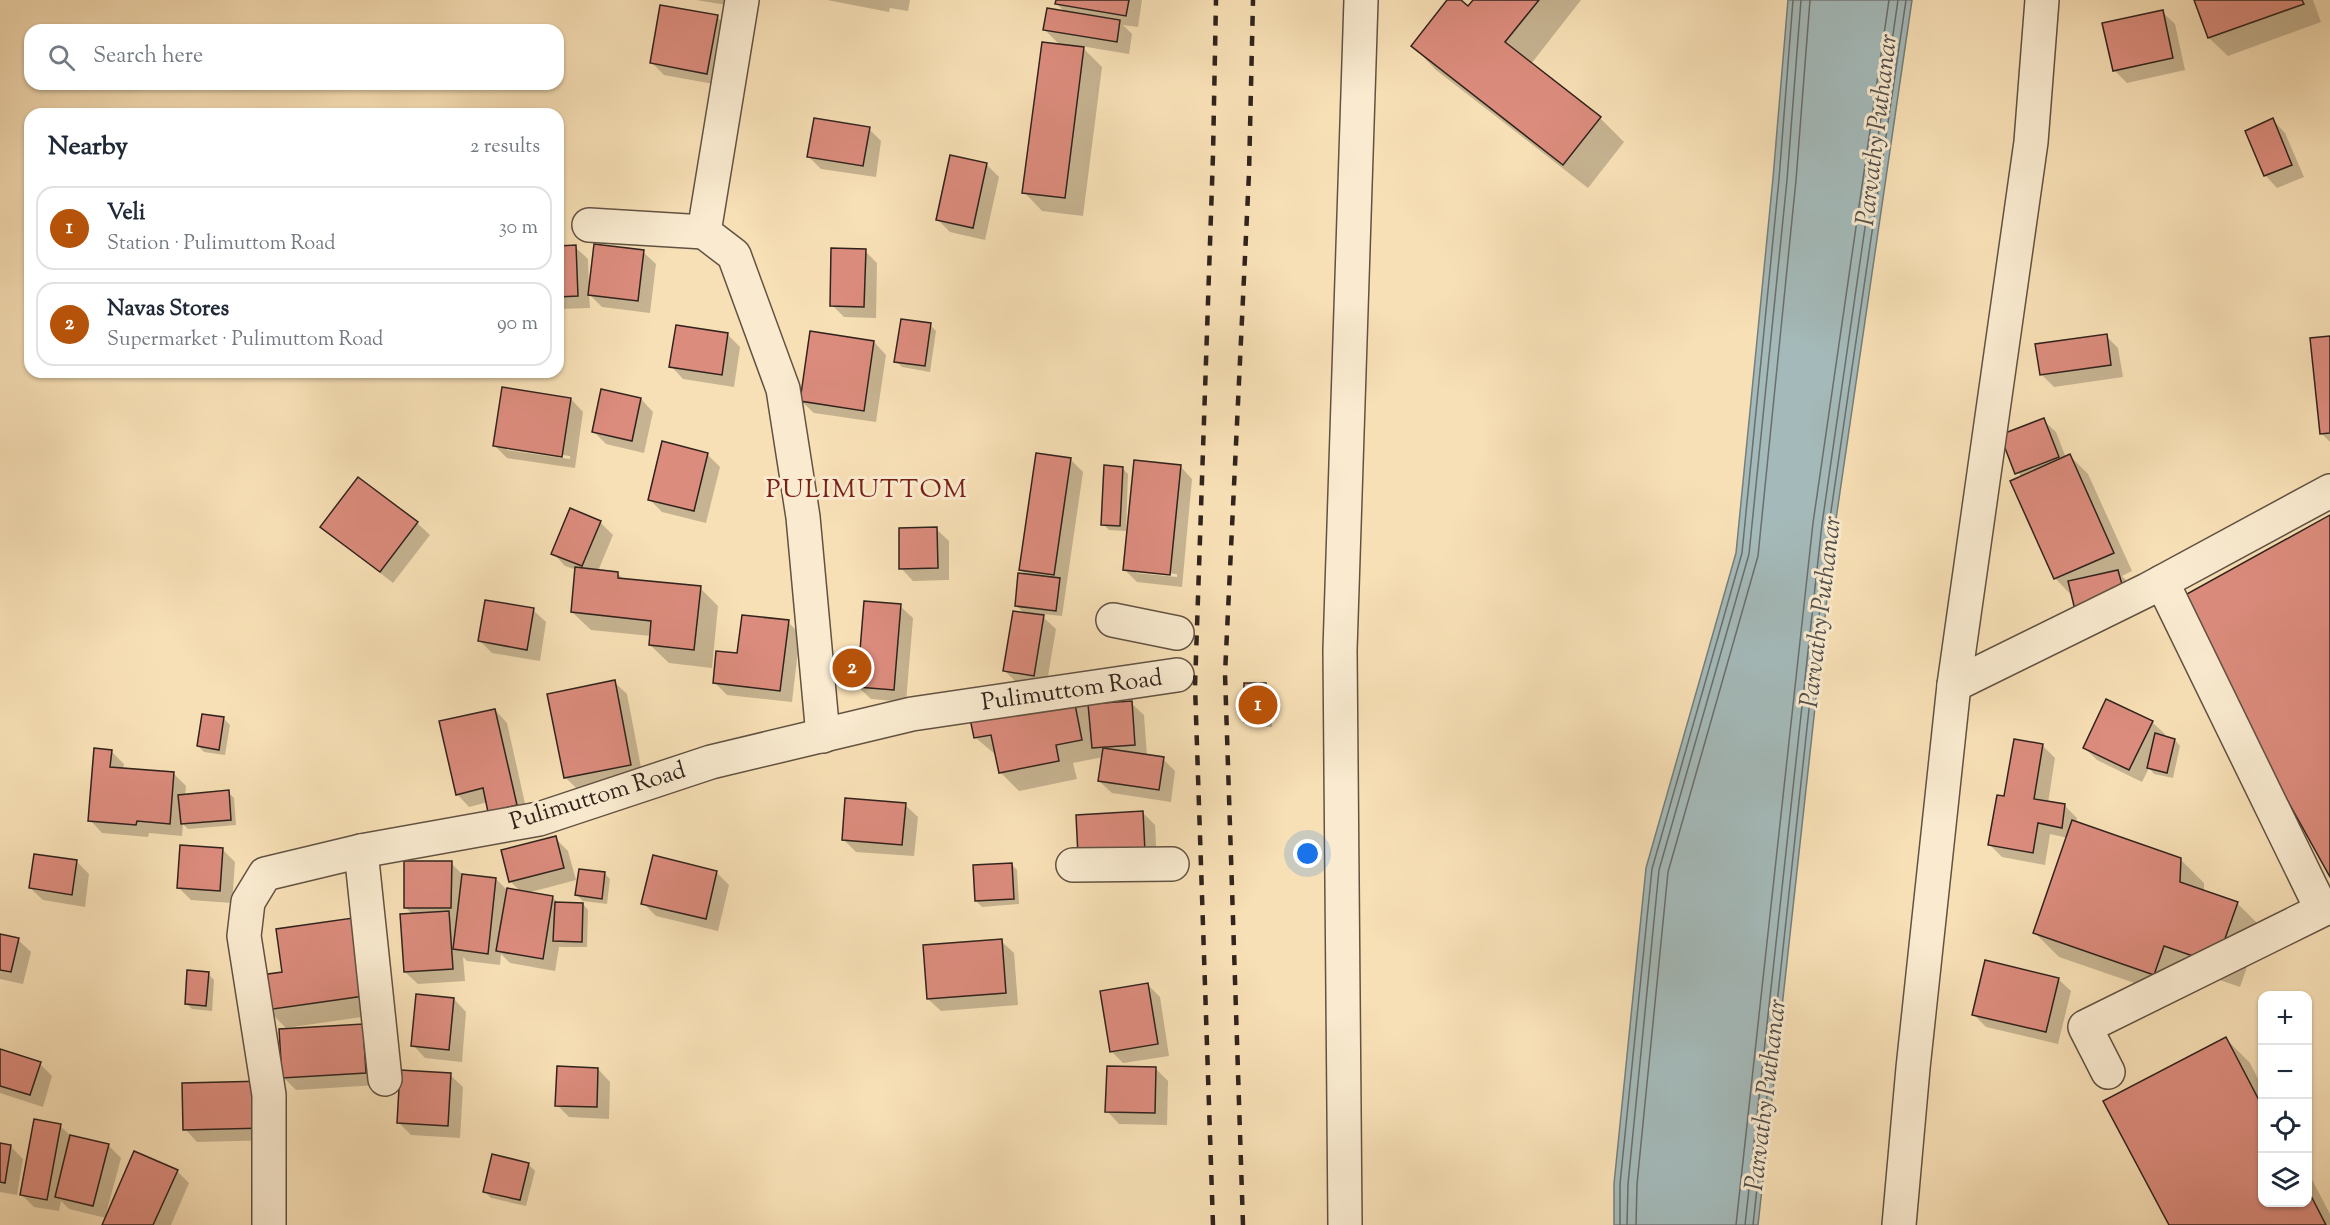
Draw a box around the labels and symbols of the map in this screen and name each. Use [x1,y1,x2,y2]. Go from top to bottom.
water label: Parvathy Puthanar [1848,32,1908,228]
district label: PULIMUTTOM [766,472,968,509]
water label: Parvathy Puthanar [1792,514,1852,710]
pin: 2 [832,646,872,690]
street label: Pulimuttom Road [979,661,1165,721]
pin: 1 [1238,682,1278,728]
street label: Pulimuttom Road [506,754,691,840]
your location [1293,839,1322,868]
water label: Parvathy Puthanar [1737,997,1797,1193]

